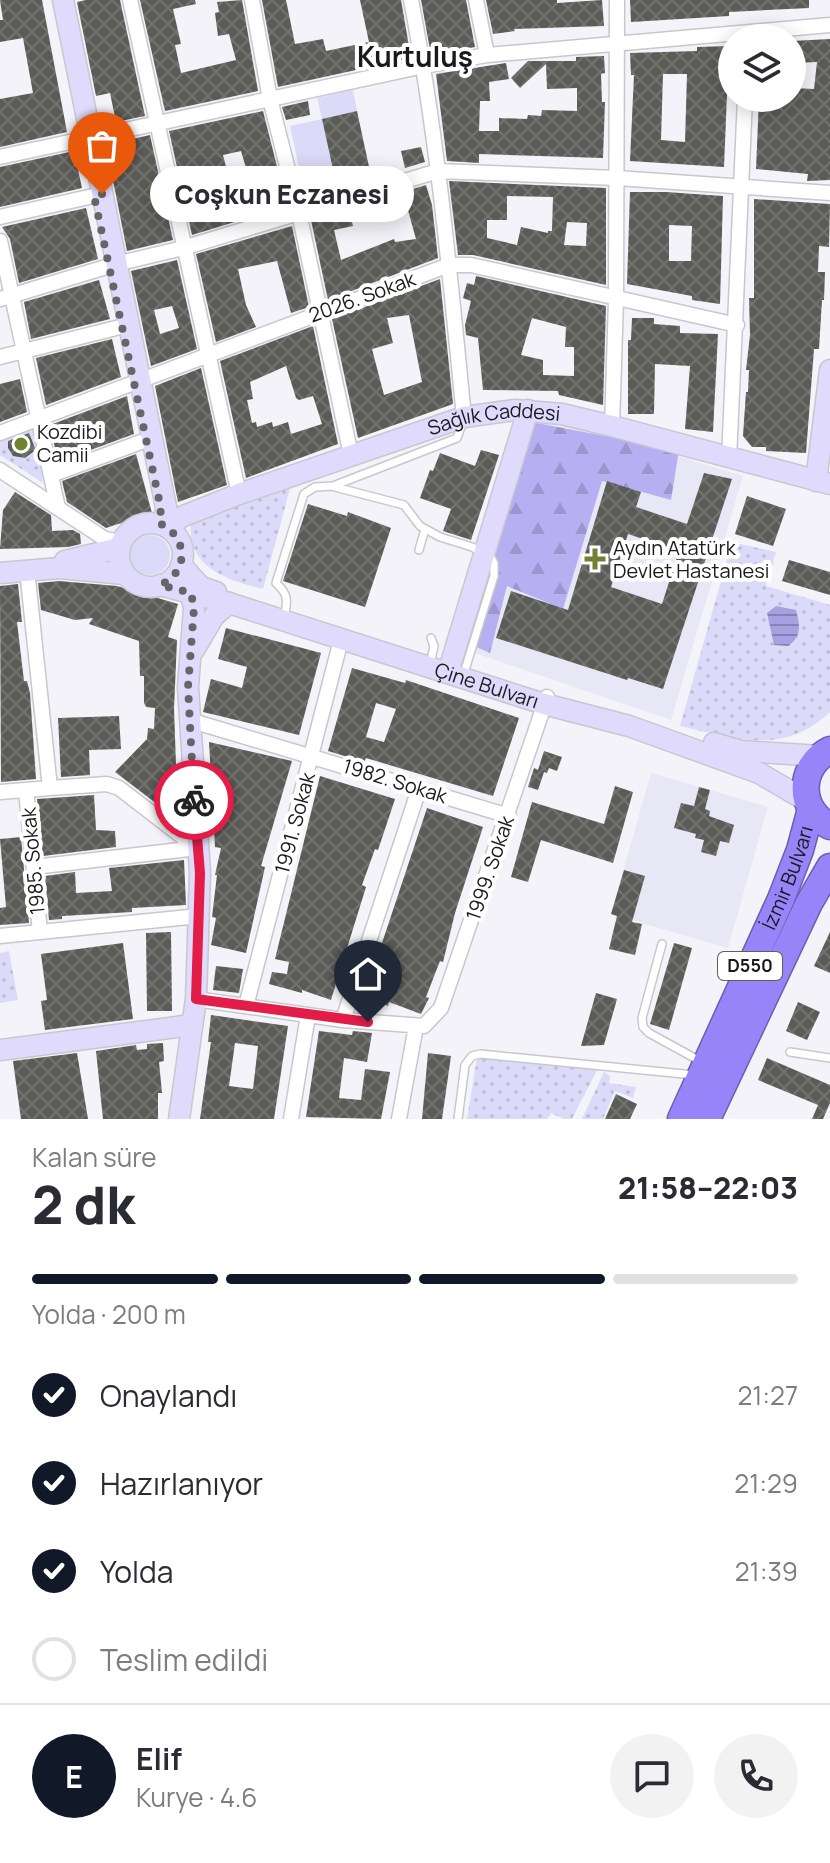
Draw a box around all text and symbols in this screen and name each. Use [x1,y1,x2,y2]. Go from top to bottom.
map controls [718,24,806,112]
button: layers [718,24,806,112]
district label: Kurtuluş [357,37,473,75]
pin [68,112,136,194]
icon: bag [80,124,124,168]
callout: Coşkun Eczanesi [150,166,414,222]
text: Coşkun Eczanesi [175,176,389,212]
street label: 2026. Sokak [305,264,420,328]
street label: Sağlık Caddesi [424,396,561,442]
place label: Kozdibi Camii [37,418,102,468]
marker: Kozdibi Camii [12,435,30,453]
place label: Aydın Atatürk Devlet Hastanesi [613,534,769,584]
marker: Aydın Atatürk Devlet Hastanesi [584,548,606,570]
street label: Çine Bulvarı [431,656,542,715]
street label: 1982. Sokak [340,752,451,809]
courier [154,760,234,840]
street label: 1991. Sokak [268,768,321,877]
icon: bike [172,778,216,822]
street label: 1985. Sokak [14,805,51,916]
street label: 1999. Sokak [459,811,520,924]
street label: İzmir Bulvarı [755,823,819,934]
pin [334,940,402,1022]
icon: home [346,952,390,996]
road number: D550 [718,952,782,980]
text: Kalan süre [32,1139,156,1175]
text: 21:58–22:03 [618,1167,798,1208]
text: 2 dk [32,1169,135,1240]
text: Yolda · 200 m [32,1296,186,1332]
icon: check [32,1373,76,1417]
text: Onaylandı [100,1375,237,1416]
text: 21:27 [737,1377,798,1413]
icon: check [32,1461,76,1505]
text: Hazırlanıyor [100,1463,263,1504]
text: 21:29 [734,1465,798,1501]
icon: check [32,1549,76,1593]
text: Yolda [100,1551,173,1592]
text: 21:39 [735,1553,798,1589]
text: Teslim edildi [100,1639,268,1680]
button: chat [610,1734,694,1818]
button: phone [714,1734,798,1818]
text: Elif [136,1738,182,1779]
text: E [65,1756,83,1797]
text: Kurye · 4.6 [136,1779,257,1815]

